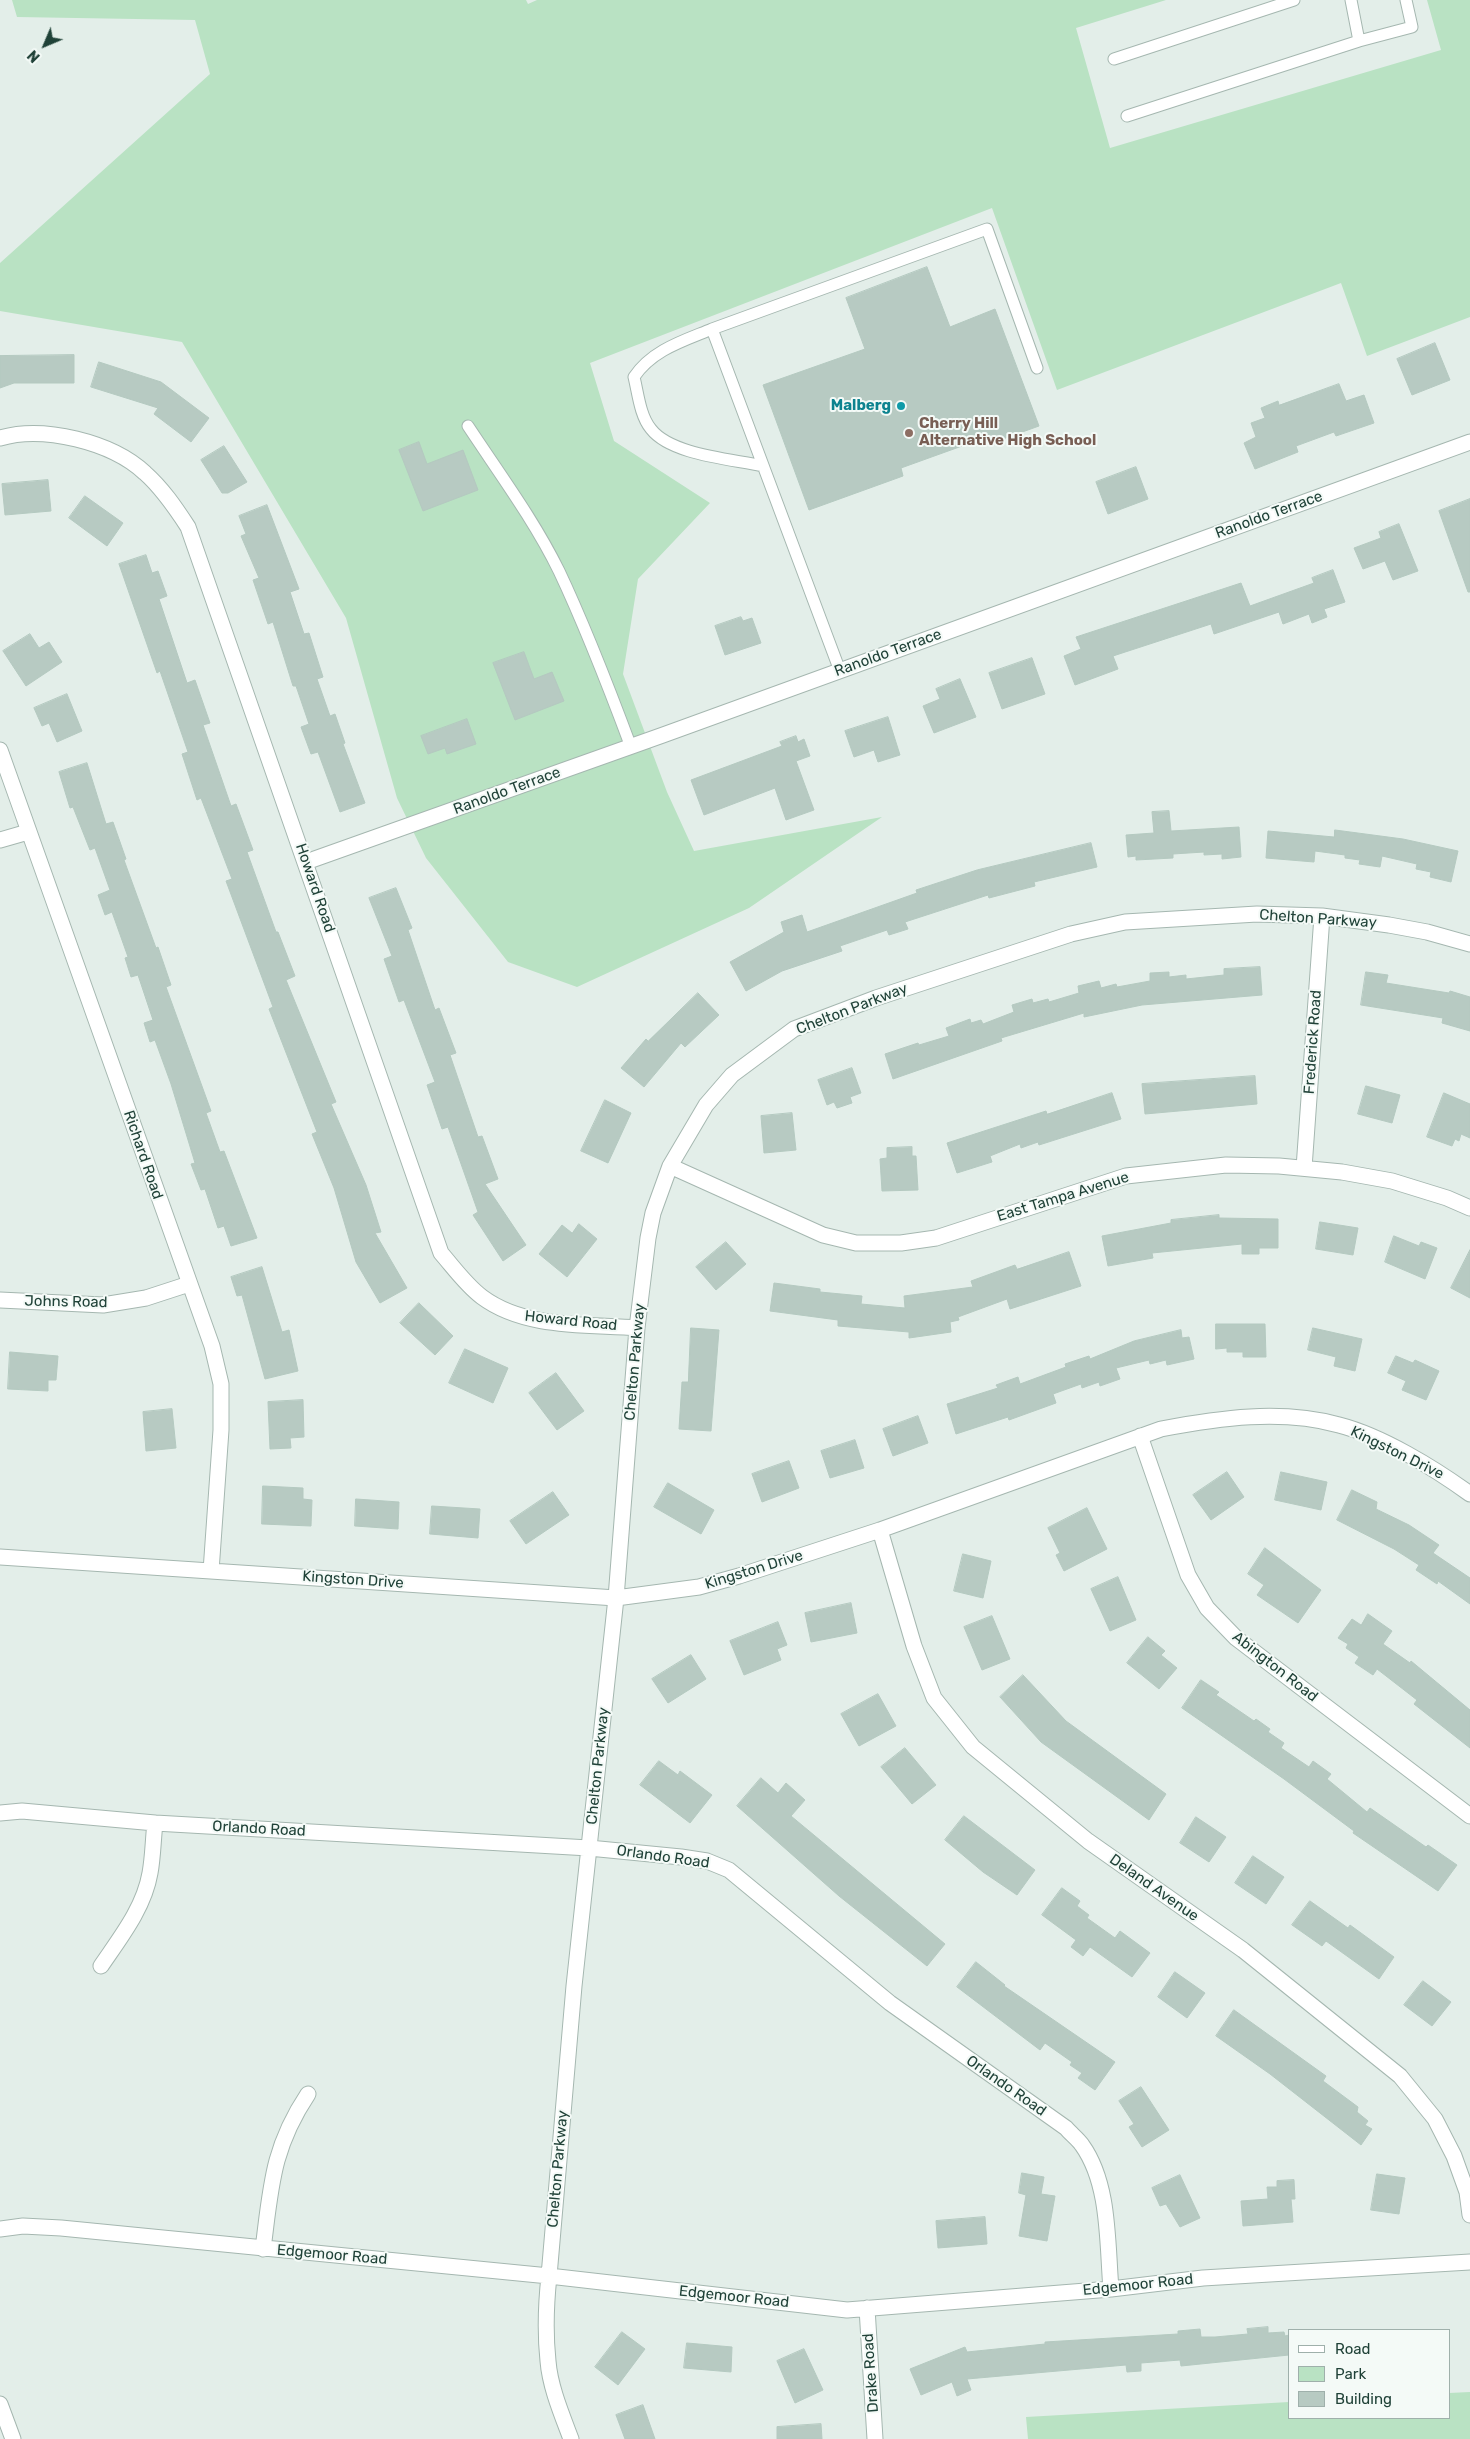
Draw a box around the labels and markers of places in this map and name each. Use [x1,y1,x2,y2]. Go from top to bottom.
place label: Malberg [831,397,891,415]
marker: Malberg [895,400,907,412]
place label: Cherry Hill Alternative High School [919,415,1096,450]
marker: Cherry Hill Alternative High School [903,427,915,439]

